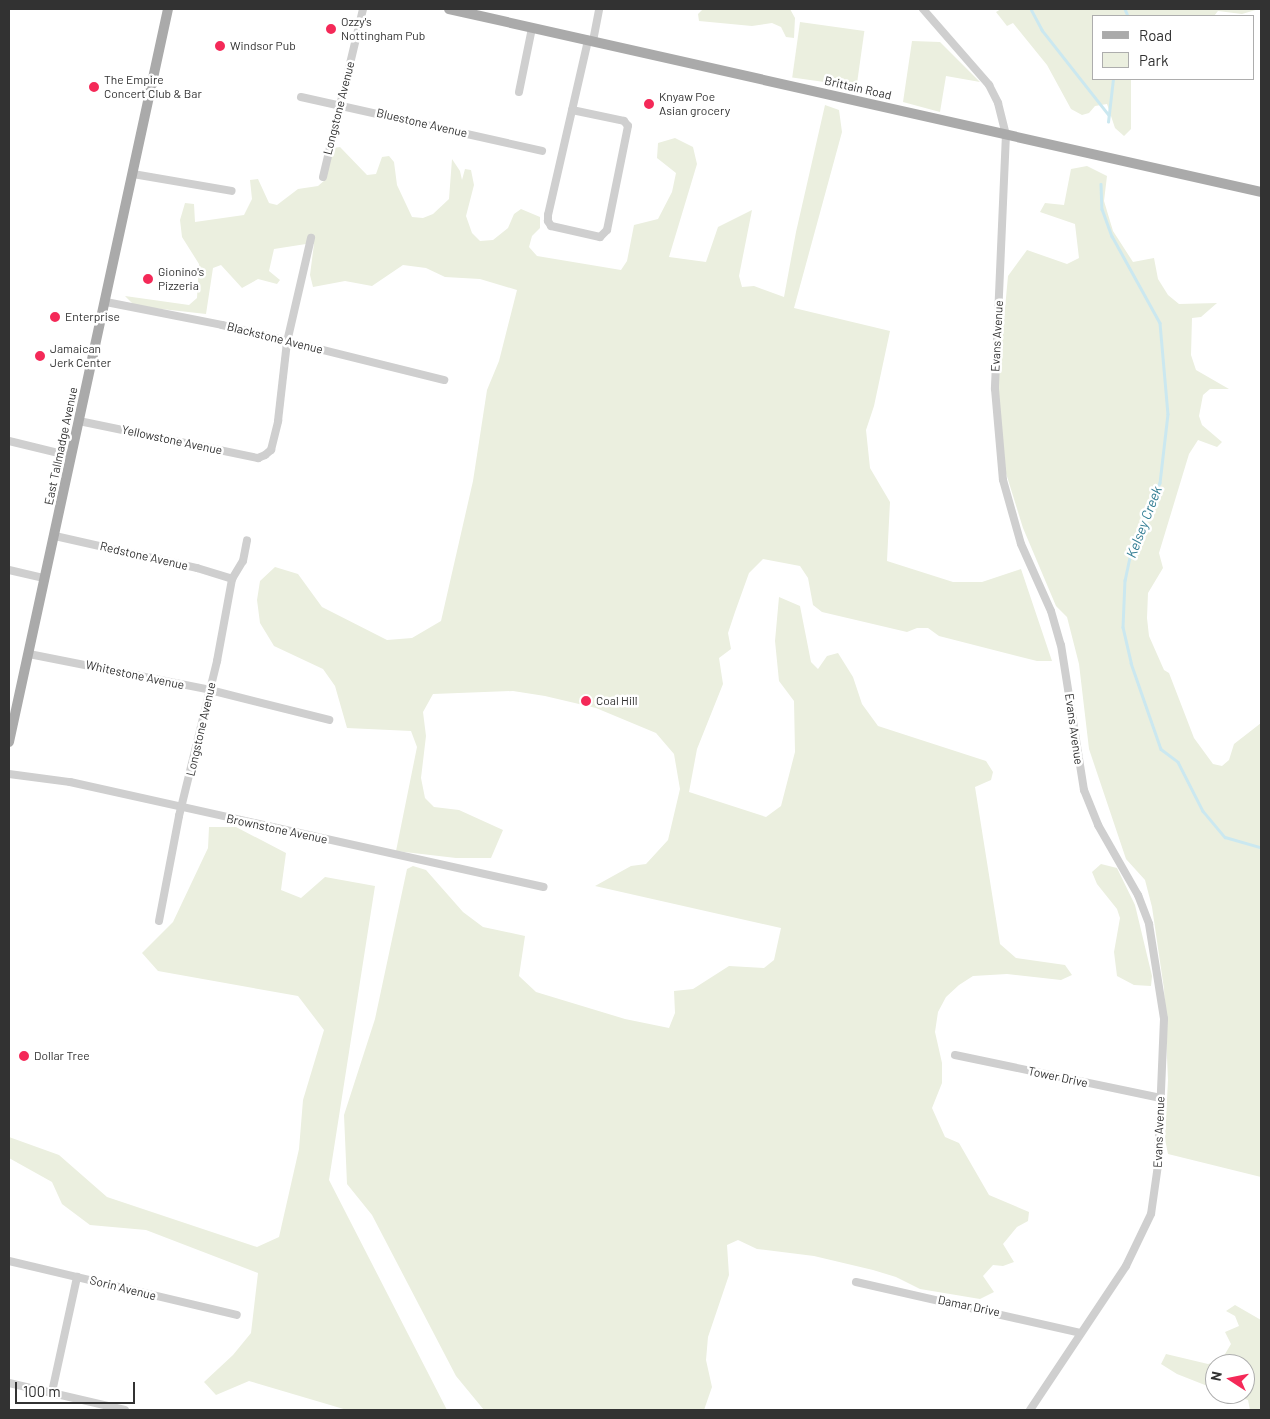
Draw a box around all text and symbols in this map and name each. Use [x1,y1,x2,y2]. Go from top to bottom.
place label: Ozzy's Nottingham Pub [341,15,425,43]
legend [1092,15,1255,80]
marker: Ozzy's Nottingham Pub [325,23,337,35]
text: Road [1139,26,1172,44]
place label: Windsor Pub [230,39,296,53]
marker: Windsor Pub [214,40,226,52]
text: Park [1139,51,1168,69]
street label: Longstone Avenue [320,60,358,156]
place label: The Empire Concert Club & Bar [104,73,202,101]
street label: Brittain Road [823,73,893,103]
marker: The Empire Concert Club & Bar [88,81,100,93]
place label: Knyaw Poe Asian grocery [659,90,730,118]
marker: Knyaw Poe Asian grocery [643,98,655,110]
street label: Bluestone Avenue [375,106,469,140]
place label: Gionino's Pizzeria [158,265,204,293]
marker: Gionino's Pizzeria [142,273,154,285]
street label: Evans Avenue [988,300,1006,372]
place label: Enterprise [65,310,120,324]
marker: Enterprise [49,311,61,323]
street label: Blackstone Avenue [226,319,324,357]
place label: Jamaican Jerk Center [50,342,111,370]
marker: Jamaican Jerk Center [34,350,46,362]
street label: East Tallmadge Avenue [41,386,81,506]
street label: Yellowstone Avenue [120,422,224,458]
water label: Kelsey Creek [1123,484,1165,560]
street label: Redstone Avenue [99,539,189,573]
street label: Whitestone Avenue [84,658,186,692]
street label: Longstone Avenue [183,681,219,777]
street label: Evans Avenue [1062,692,1086,766]
place label: Coal Hill [596,694,638,708]
marker: Coal Hill [580,695,592,707]
street label: Brownstone Avenue [225,811,329,847]
place label: Dollar Tree [34,1049,90,1063]
marker: Dollar Tree [18,1050,30,1062]
street label: Tower Drive [1027,1064,1089,1090]
street label: Evans Avenue [1151,1096,1167,1168]
street label: Sorin Avenue [88,1273,158,1303]
street label: Damar Drive [937,1292,1001,1320]
north arrow [1205,1354,1255,1404]
text: N [1207,1370,1225,1382]
scale bar [18,1372,138,1404]
text: 100 m [23,1382,61,1400]

